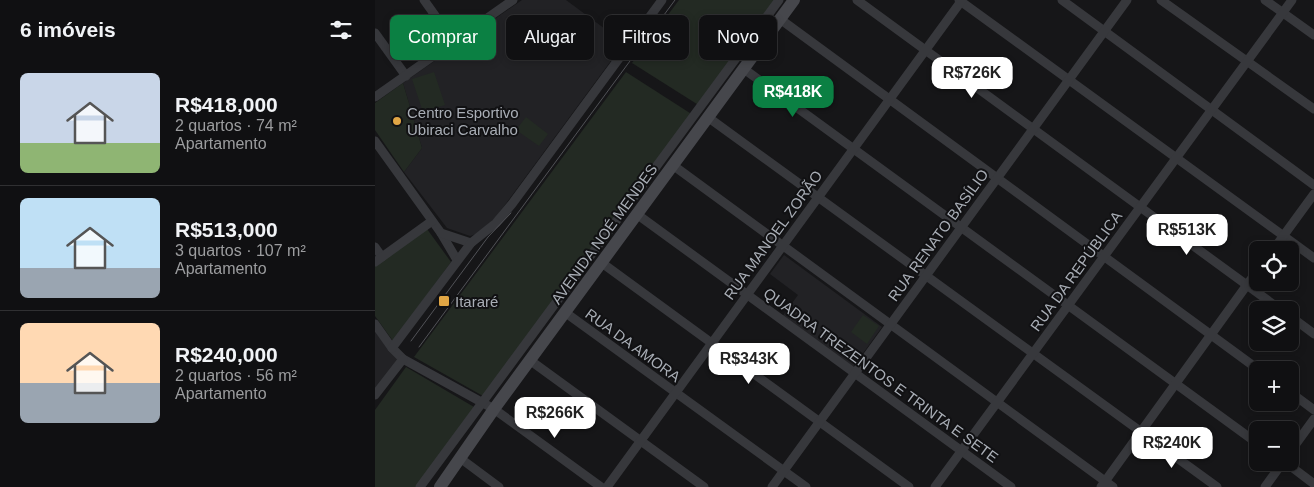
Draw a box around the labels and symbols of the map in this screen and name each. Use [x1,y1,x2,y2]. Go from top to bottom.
pin: R$726K [931,56,1013,99]
pin: R$418K [752,76,834,118]
place label: Centro Esportivo Ubiraci Carvalho [407,104,519,138]
marker: Centro Esportivo Ubiraci Carvalho [391,115,403,127]
street label: AVENIDA NOÉ MENDES [547,161,661,307]
street label: RUA RENATO BASÍLIO [884,166,992,304]
street label: RUA MANOEL ZORÃO [720,167,826,303]
street label: RUA DA REPÚBLICA [1027,208,1125,334]
pin: R$513K [1146,214,1228,256]
street label: QUADRA TREZENTOS E TRINTA E SETE [760,284,1002,466]
place label: Itararé [455,293,498,310]
marker: Itararé [437,294,451,308]
street label: RUA DA AMORA [582,305,684,385]
pin: R$343K [708,342,790,385]
pin: R$266K [514,396,596,439]
pin: R$240K [1131,426,1213,469]

